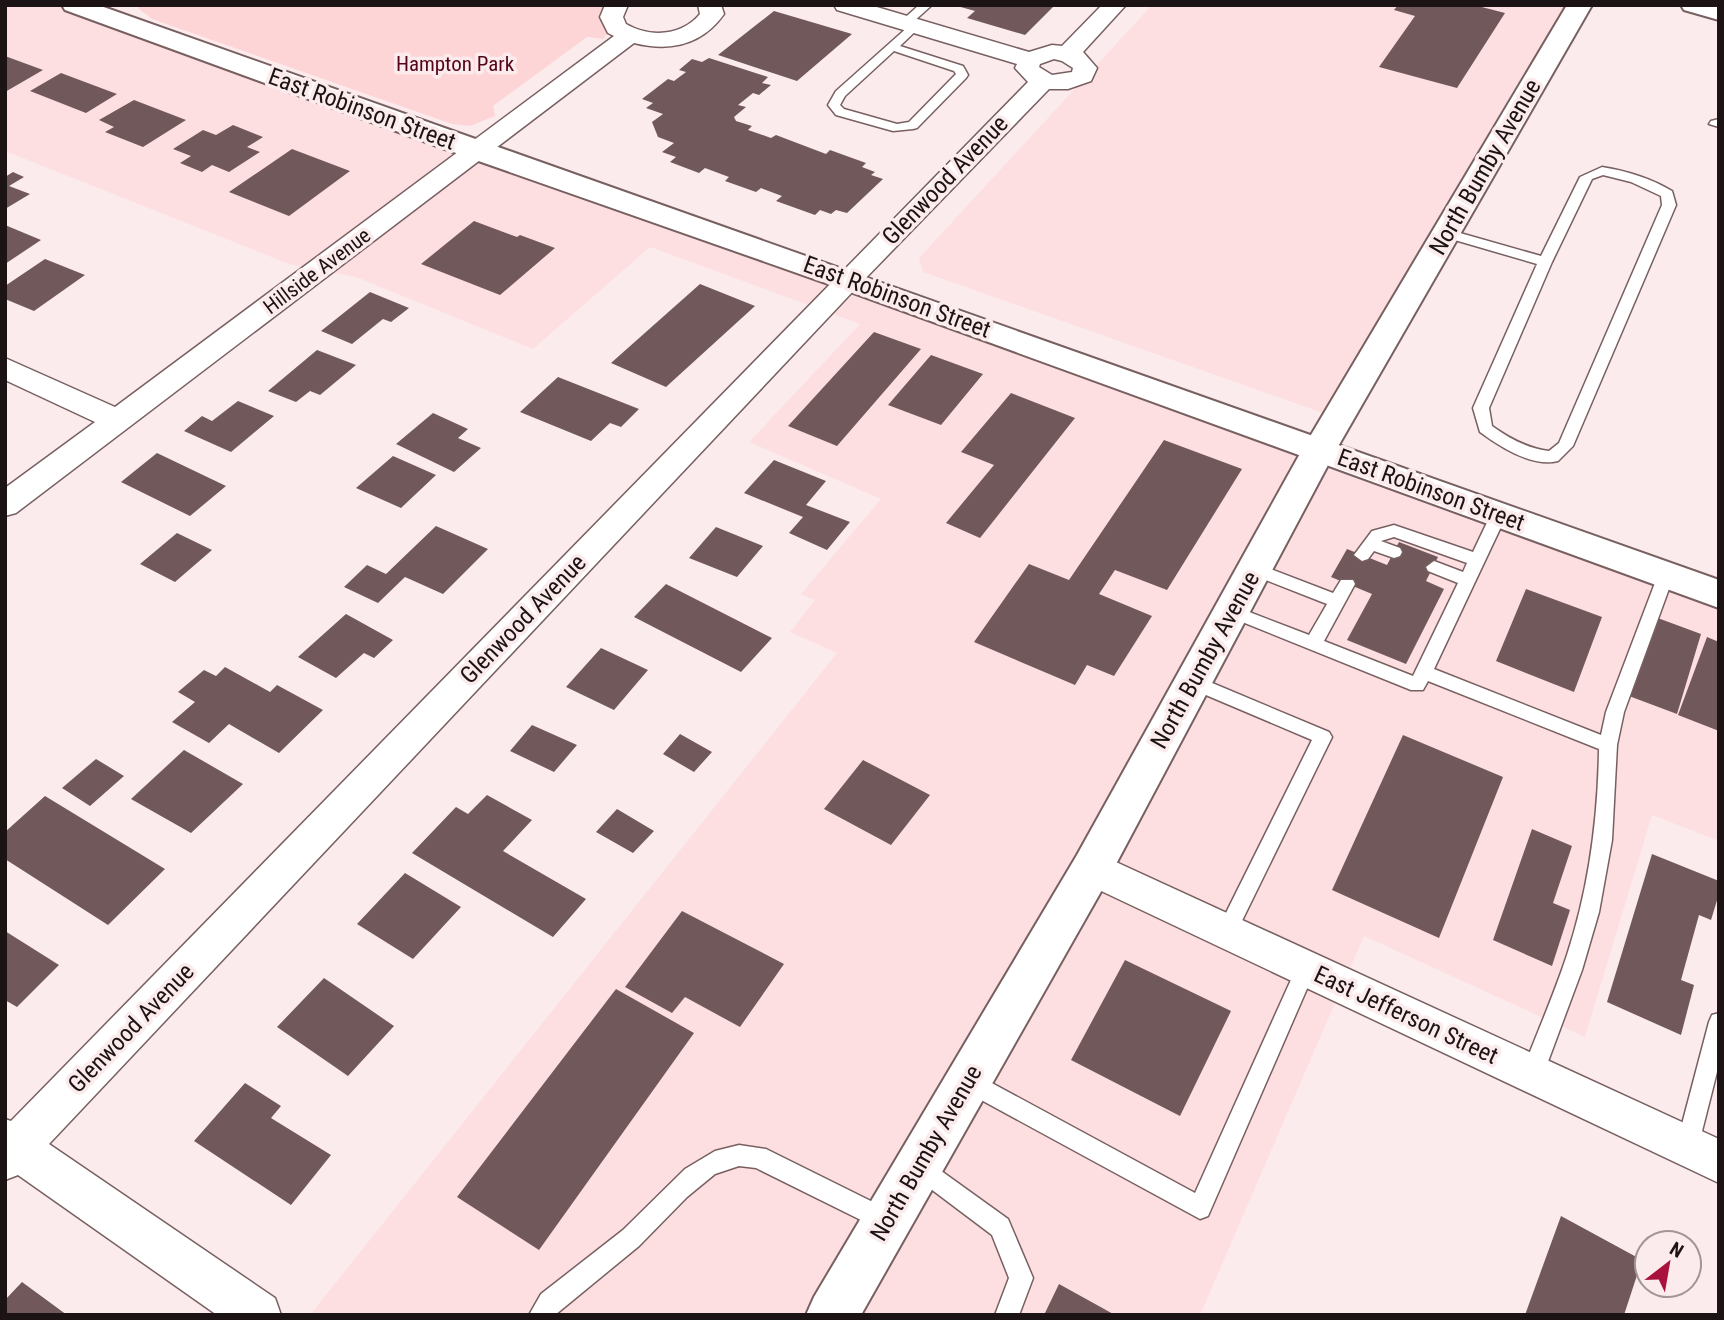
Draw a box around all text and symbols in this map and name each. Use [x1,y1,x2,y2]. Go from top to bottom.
park label: Hampton Park [396,52,515,76]
street label: East Robinson Street [265,62,459,156]
street label: North Bumby Avenue [1423,74,1547,260]
street label: Glenwood Avenue [876,110,1014,250]
street label: Hillside Avenue [259,223,375,319]
street label: East Robinson Street [800,250,994,344]
street label: East Robinson Street [1334,443,1528,537]
street label: Glenwood Avenue [454,549,592,689]
street label: North Bumby Avenue [1145,567,1265,753]
street label: Glenwood Avenue [62,958,200,1098]
street label: East Jefferson Street [1310,960,1502,1070]
street label: North Bumby Avenue [864,1060,988,1246]
north arrow [1633,1229,1703,1299]
text: N [1666,1237,1687,1263]

